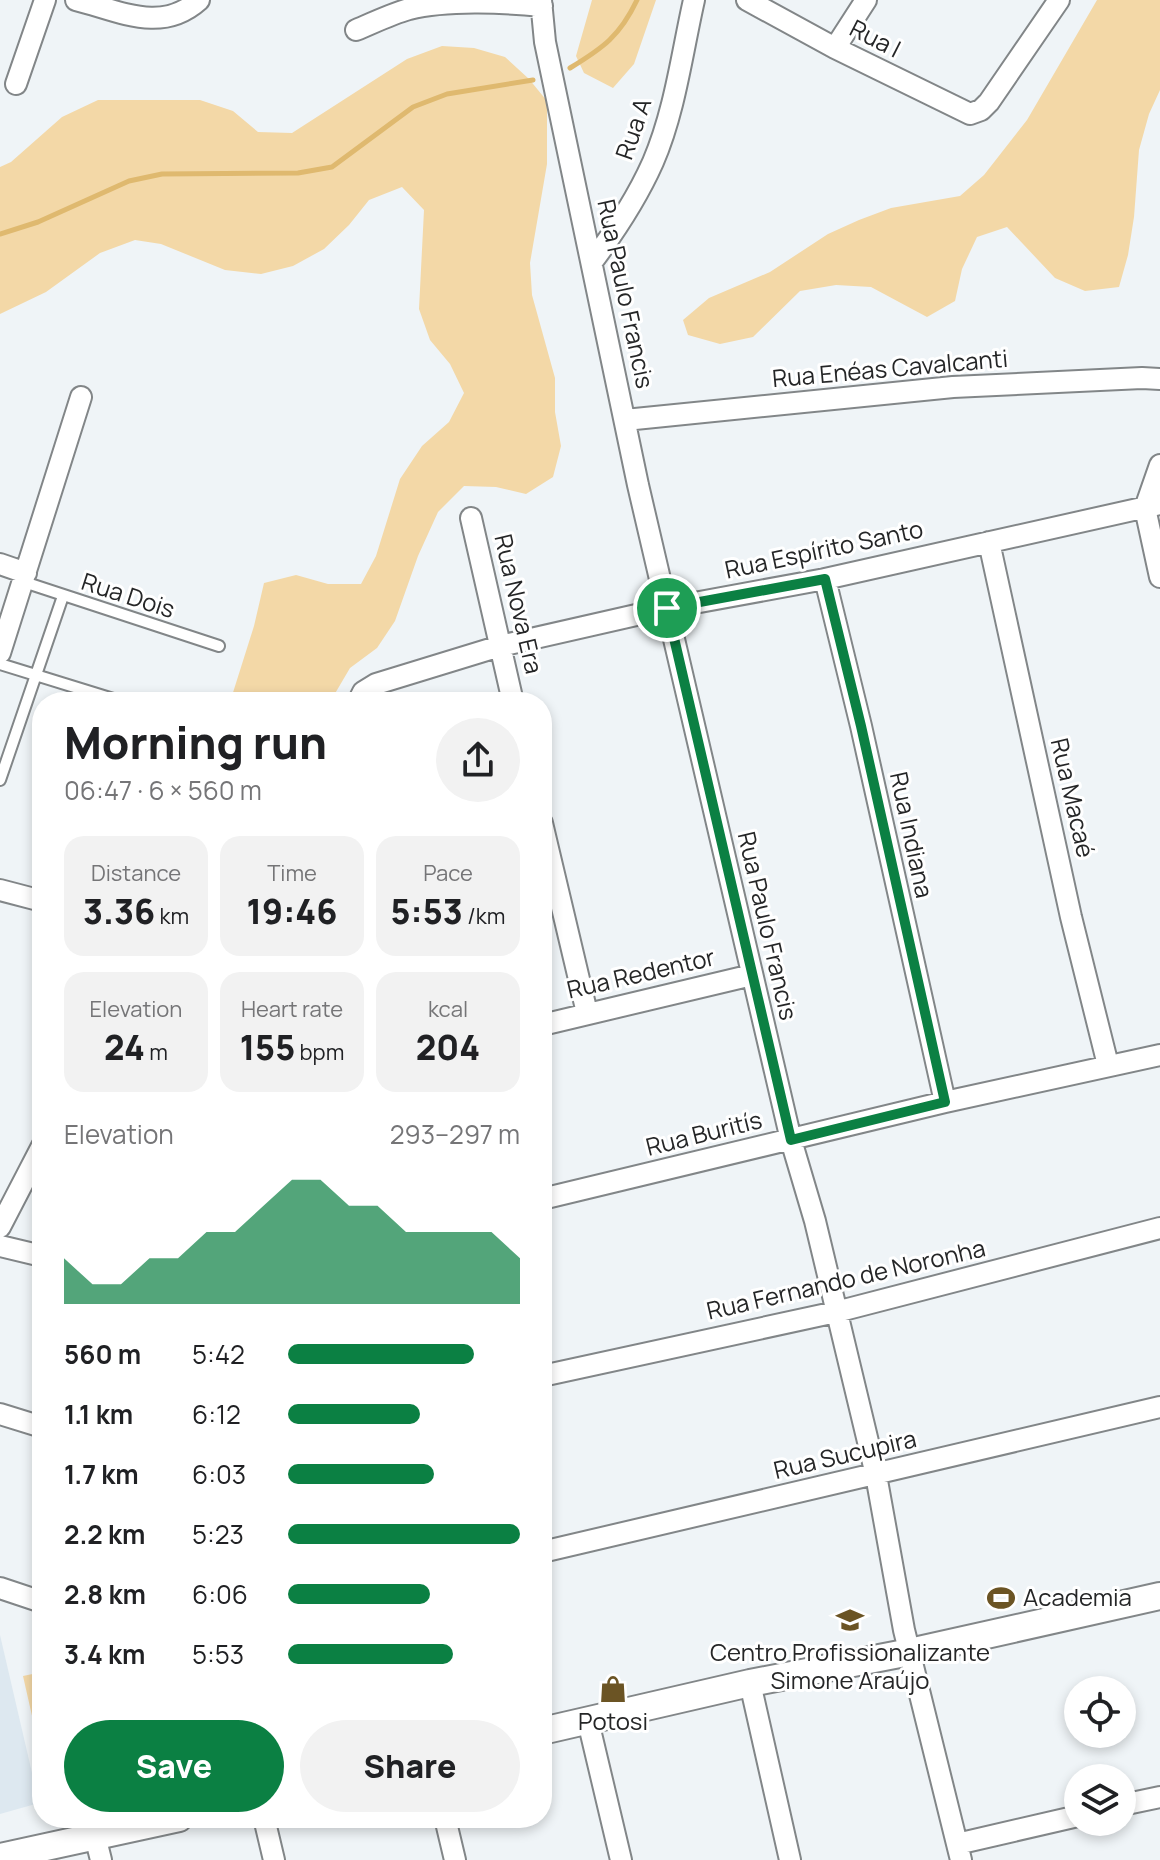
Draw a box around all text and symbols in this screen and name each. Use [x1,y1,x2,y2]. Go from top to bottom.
street label: Rua I [845,11,907,64]
street label: Rua A [607,93,658,164]
street label: Rua Paulo Francis [590,196,663,391]
street label: Rua Enéas Cavalcanti [771,341,1009,394]
street label: Rua Espírito Santo [722,511,926,586]
street label: Rua Nova Era [487,531,552,677]
street label: Rua Dois [78,564,179,625]
pin [633,574,701,642]
icon: arrive [645,586,689,630]
text: Morning run [64,712,327,772]
button: share [436,718,520,802]
street label: Rua Macaé [1044,735,1103,861]
street label: Rua Indiana [883,769,942,901]
text: 06:47 · 6 × 560 m [64,772,262,808]
street label: Rua Paulo Francis [731,828,806,1023]
text: Distance [91,858,181,888]
text: Time [267,858,317,888]
text: Pace [423,858,473,888]
text: 3.36 [83,888,155,934]
text: 19:46 [247,888,337,934]
text: 5:53 [391,888,463,934]
text: km [155,901,189,931]
text: /km [463,901,505,931]
street label: Rua Redentor [563,939,718,1006]
text: Elevation [90,994,182,1024]
text: Heart rate [241,994,343,1024]
text: kcal [428,994,468,1024]
text: 24 [104,1024,145,1070]
text: 155 [240,1024,295,1070]
text: 204 [416,1024,480,1070]
text: m [145,1037,168,1067]
text: bpm [295,1037,344,1067]
street label: Rua Buritís [642,1102,765,1163]
text: Elevation [64,1116,174,1152]
text: 293–297 m [390,1116,520,1152]
street label: Rua Fernando de Noronha [703,1230,988,1327]
text: 560 m [64,1336,141,1372]
text: 5:42 [192,1336,245,1372]
text: 1.1 km [64,1396,133,1432]
text: 6:12 [192,1396,241,1432]
street label: Rua Sucupira [770,1421,919,1486]
text: 1.7 km [64,1456,139,1492]
text: 6:03 [192,1456,246,1492]
text: 2.2 km [64,1516,145,1552]
text: 5:23 [192,1516,244,1552]
text: 2.8 km [64,1576,146,1612]
text: 6:06 [192,1576,248,1612]
place label: Academia [1023,1580,1132,1613]
sports icon: Academia [986,1583,1016,1613]
school or university icon: Centro Profissionalizante Simone Araújo [835,1605,865,1635]
place label: Centro Profissionalizante Simone Araújo [710,1635,990,1696]
text: 3.4 km [64,1636,145,1672]
text: 5:53 [192,1636,244,1672]
shop icon: Potosi [598,1674,628,1704]
map controls [1064,1676,1136,1836]
button: locate [1064,1676,1136,1748]
place label: Potosi [578,1704,648,1737]
button: Save [64,1720,284,1812]
button: Share [300,1720,520,1812]
button: layers [1064,1764,1136,1836]

